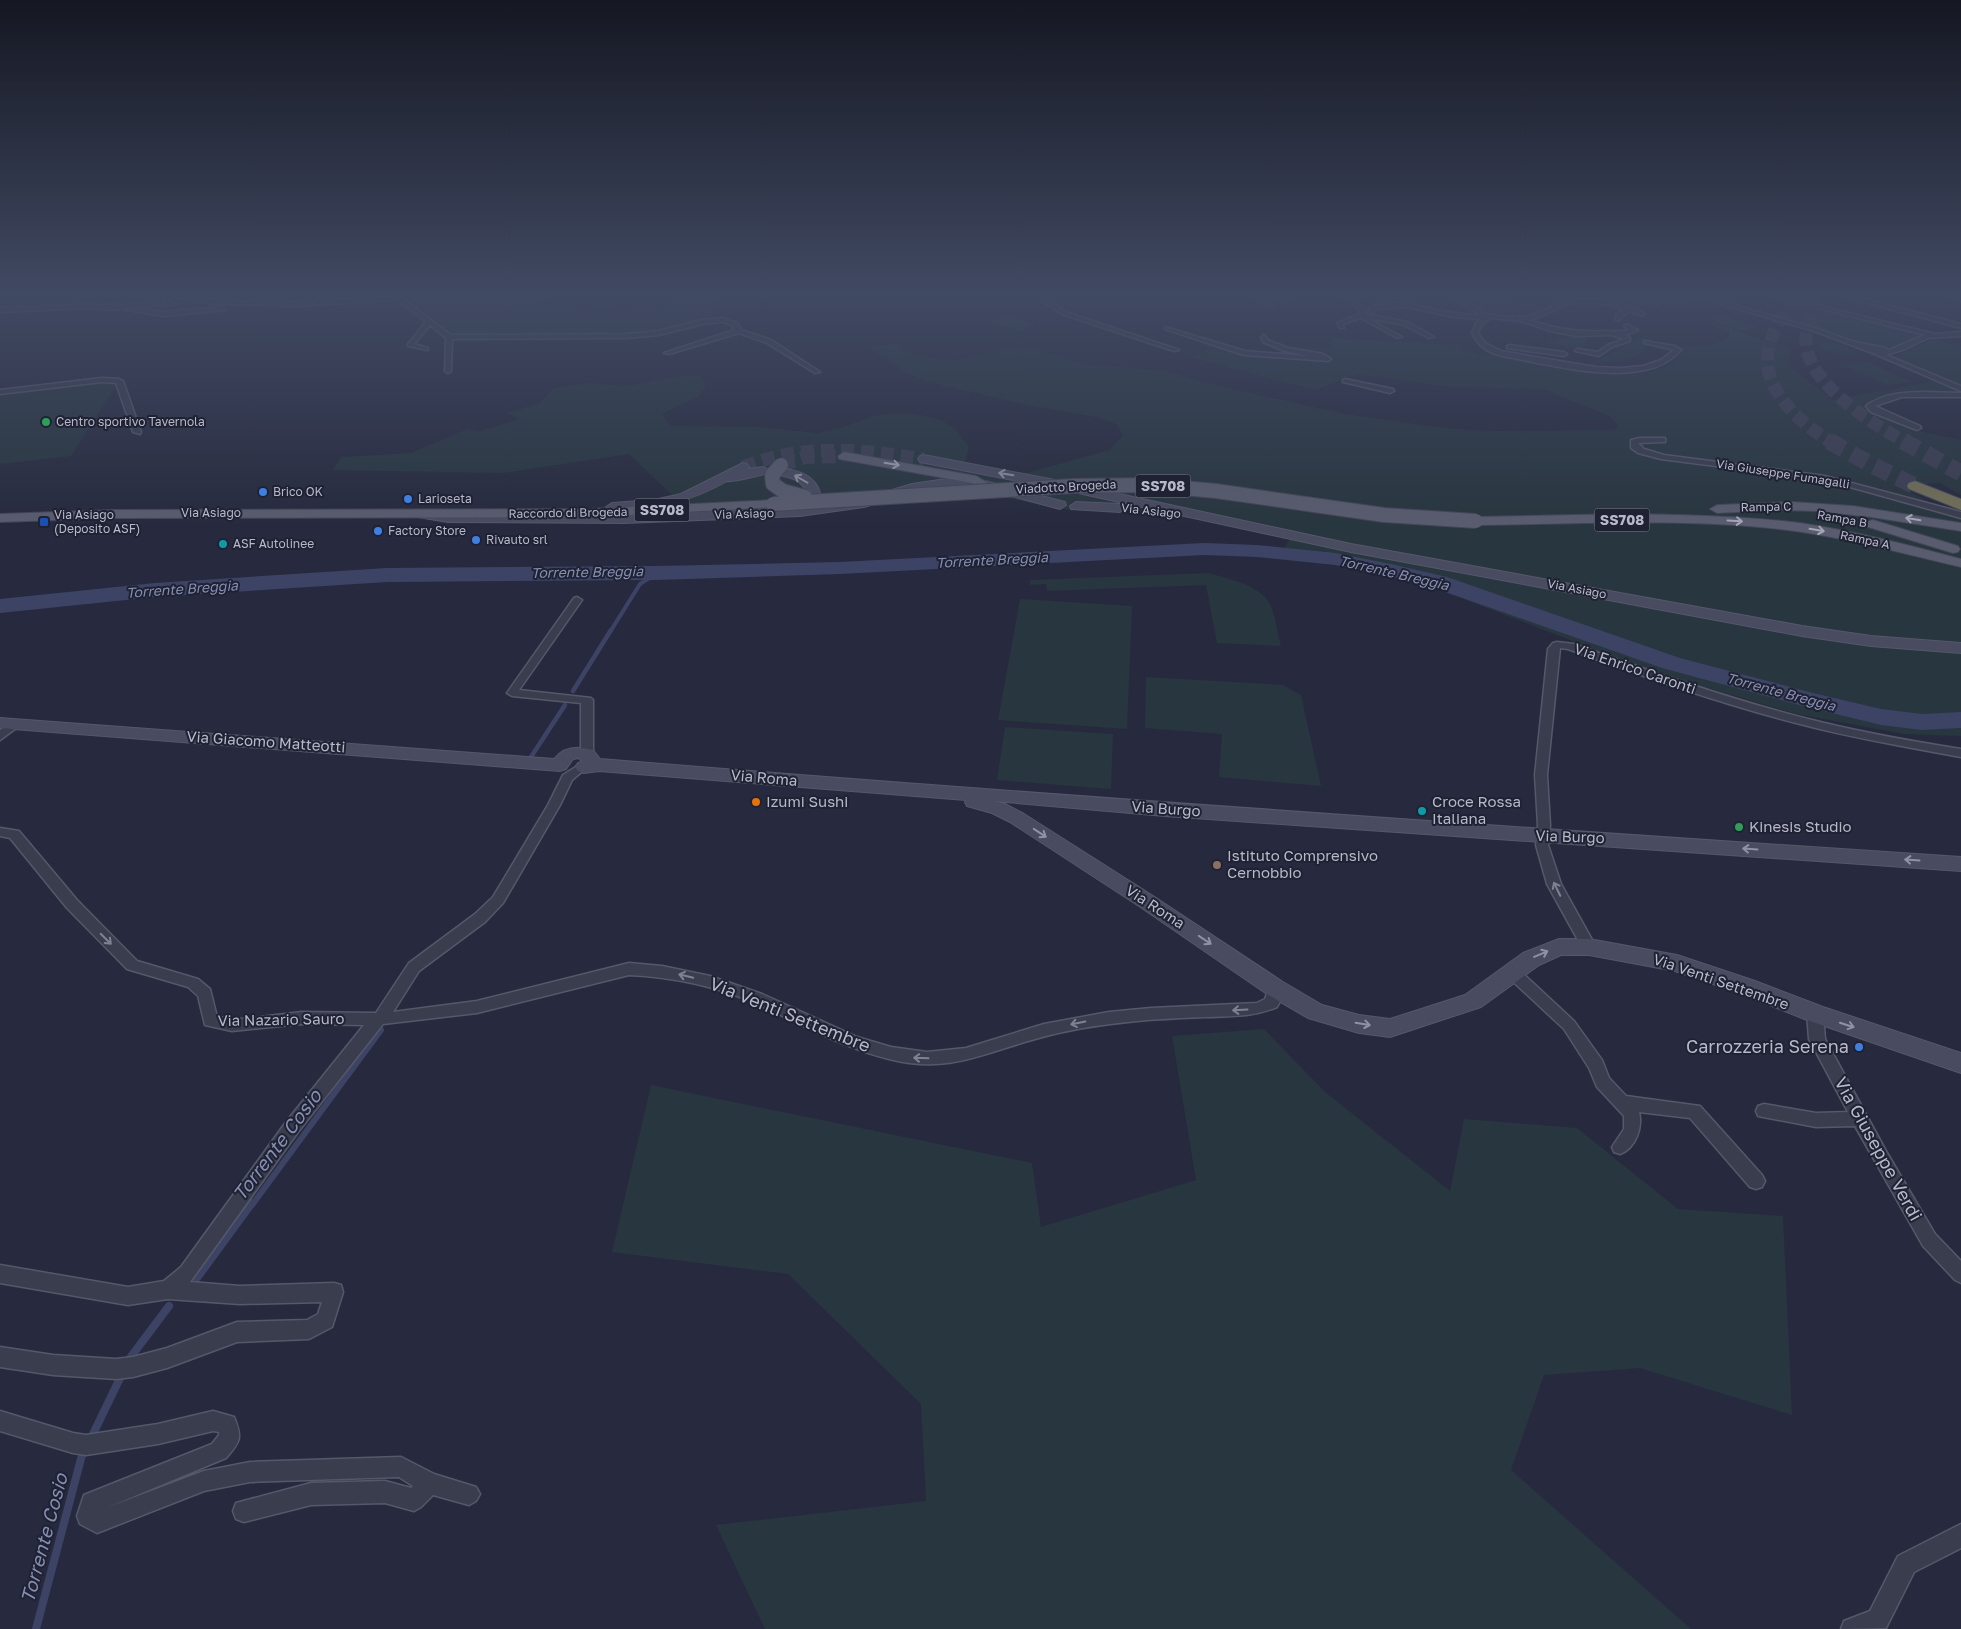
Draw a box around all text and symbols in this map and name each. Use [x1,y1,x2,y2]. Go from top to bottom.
place label: Centro sportivo Tavernola [56,414,205,429]
marker: Centro sportivo Tavernola [40,416,52,428]
street label: Via Giuseppe Fumagalli [1715,456,1851,491]
one-way arrow [884,459,900,469]
one-way arrow [998,469,1014,478]
one-way arrow [795,473,809,483]
road number: SS708 [1136,474,1190,498]
street label: Viadotto Brogeda [1015,476,1117,497]
place label: Brico OK [273,484,323,499]
marker: Brico OK [257,486,269,498]
place label: Larioseta [418,491,472,506]
marker: Larioseta [402,493,414,505]
road number: SS708 [634,498,690,522]
street label: Rampa C [1740,499,1792,514]
street label: Via Asiago [1120,500,1182,521]
street label: Raccordo di Brogeda [508,504,628,521]
street label: Via Asiago [181,505,241,520]
street label: Via Asiago [714,505,774,522]
place label: Via Asiago (Deposito ASF) [54,507,140,536]
street label: Rampa B [1816,507,1868,530]
road number: SS708 [1594,508,1650,532]
one-way arrow [1905,514,1921,524]
marker: Via Asiago (Deposito ASF) [38,516,50,528]
one-way arrow [1727,517,1743,526]
place label: Factory Store [388,523,466,538]
marker: Factory Store [372,525,384,537]
one-way arrow [1808,526,1824,536]
street label: Rampa A [1839,527,1891,552]
place label: Rivauto srl [486,532,548,547]
marker: Rivauto srl [470,534,482,546]
place label: ASF Autolinee [233,536,314,551]
marker: ASF Autolinee [217,538,229,550]
water label: Torrente Breggia [936,548,1049,571]
water label: Torrente Breggia [1338,552,1452,594]
water label: Torrente Breggia [531,562,644,581]
street label: Via Asiago [1546,575,1608,602]
water label: Torrente Breggia [125,576,240,601]
street label: Via Enrico Caronti [1572,639,1699,697]
water label: Torrente Breggia [1725,669,1839,715]
street label: Via Giacomo Matteotti [186,726,346,756]
street label: Via Roma [730,765,798,789]
place label: Izumi Sushi [766,792,848,810]
place label: Croce Rossa Italiana [1432,792,1521,827]
marker: Izumi Sushi [750,796,762,808]
street label: Via Burgo [1131,797,1201,819]
marker: Croce Rossa Italiana [1416,805,1428,817]
place label: Kinesis Studio [1749,817,1852,835]
marker: Kinesis Studio [1733,821,1745,833]
street label: Via Burgo [1535,826,1605,846]
one-way arrow [1032,828,1046,838]
one-way arrow [1743,844,1759,853]
place label: Istituto Comprensivo Cernobbio [1227,846,1378,881]
one-way arrow [1905,856,1921,865]
marker: Istituto Comprensivo Cernobbio [1211,859,1223,871]
street label: Via Roma [1123,880,1189,932]
one-way arrow [1551,882,1561,897]
one-way arrow [100,933,112,945]
one-way arrow [1198,935,1212,945]
one-way arrow [1533,949,1548,959]
street label: Via Venti Settembre [1651,949,1792,1013]
one-way arrow [679,971,695,980]
street label: Via Venti Settembre [707,972,874,1056]
one-way arrow [1232,1005,1248,1014]
street label: Via Nazario Sauro [217,1009,345,1029]
one-way arrow [1070,1019,1086,1028]
one-way arrow [1354,1020,1370,1030]
one-way arrow [1839,1021,1854,1030]
place label: Carrozzeria Serena [1686,1035,1849,1057]
marker: Carrozzeria Serena [1853,1041,1865,1053]
one-way arrow [913,1053,929,1062]
street label: Via Giuseppe Verdi [1830,1073,1928,1224]
water label: Torrente Cosio [227,1083,327,1205]
water label: Torrente Cosio [15,1469,72,1605]

